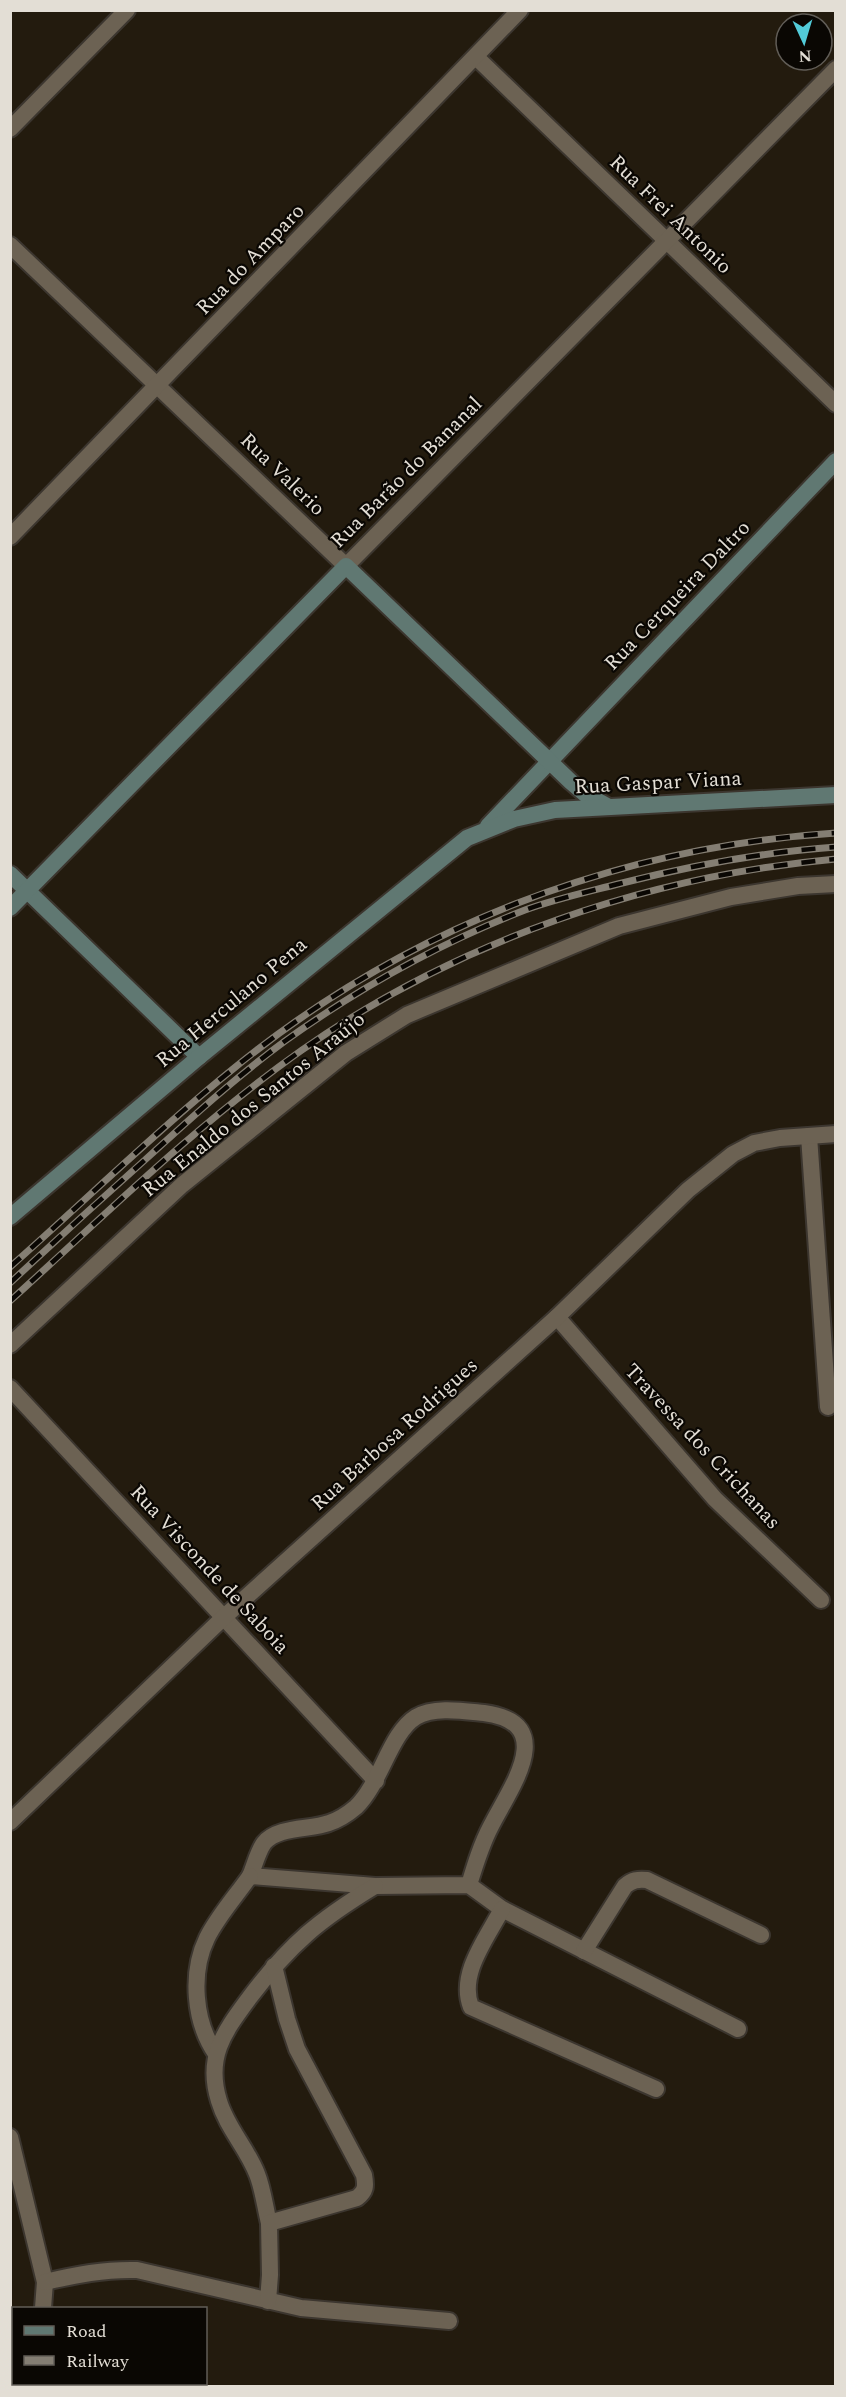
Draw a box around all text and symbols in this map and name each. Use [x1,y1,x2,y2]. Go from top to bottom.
north arrow [774,12,834,72]
text: N [798,44,812,68]
street label: Rua Frei Antonio [601,147,739,282]
street label: Rua do Amparo [189,196,313,323]
street label: Rua Barão do Bananal [323,389,490,556]
street label: Rua Valerio [232,426,332,524]
street label: Rua Cerqueira Daltro [597,513,758,678]
street label: Rua Gaspar Viana [574,763,743,803]
street label: Rua Herculano Pena [149,929,315,1076]
street label: Rua Enaldo dos Santos Araújo [135,1004,373,1205]
street label: Rua Barbosa Rodrigues [304,1351,486,1519]
street label: Travessa dos Crichanas [616,1356,788,1537]
street label: Rua Visconde de Saboia [122,1478,297,1662]
legend [12,2307,207,2385]
text: Road [66,2318,107,2345]
text: Railway [66,2348,130,2375]

